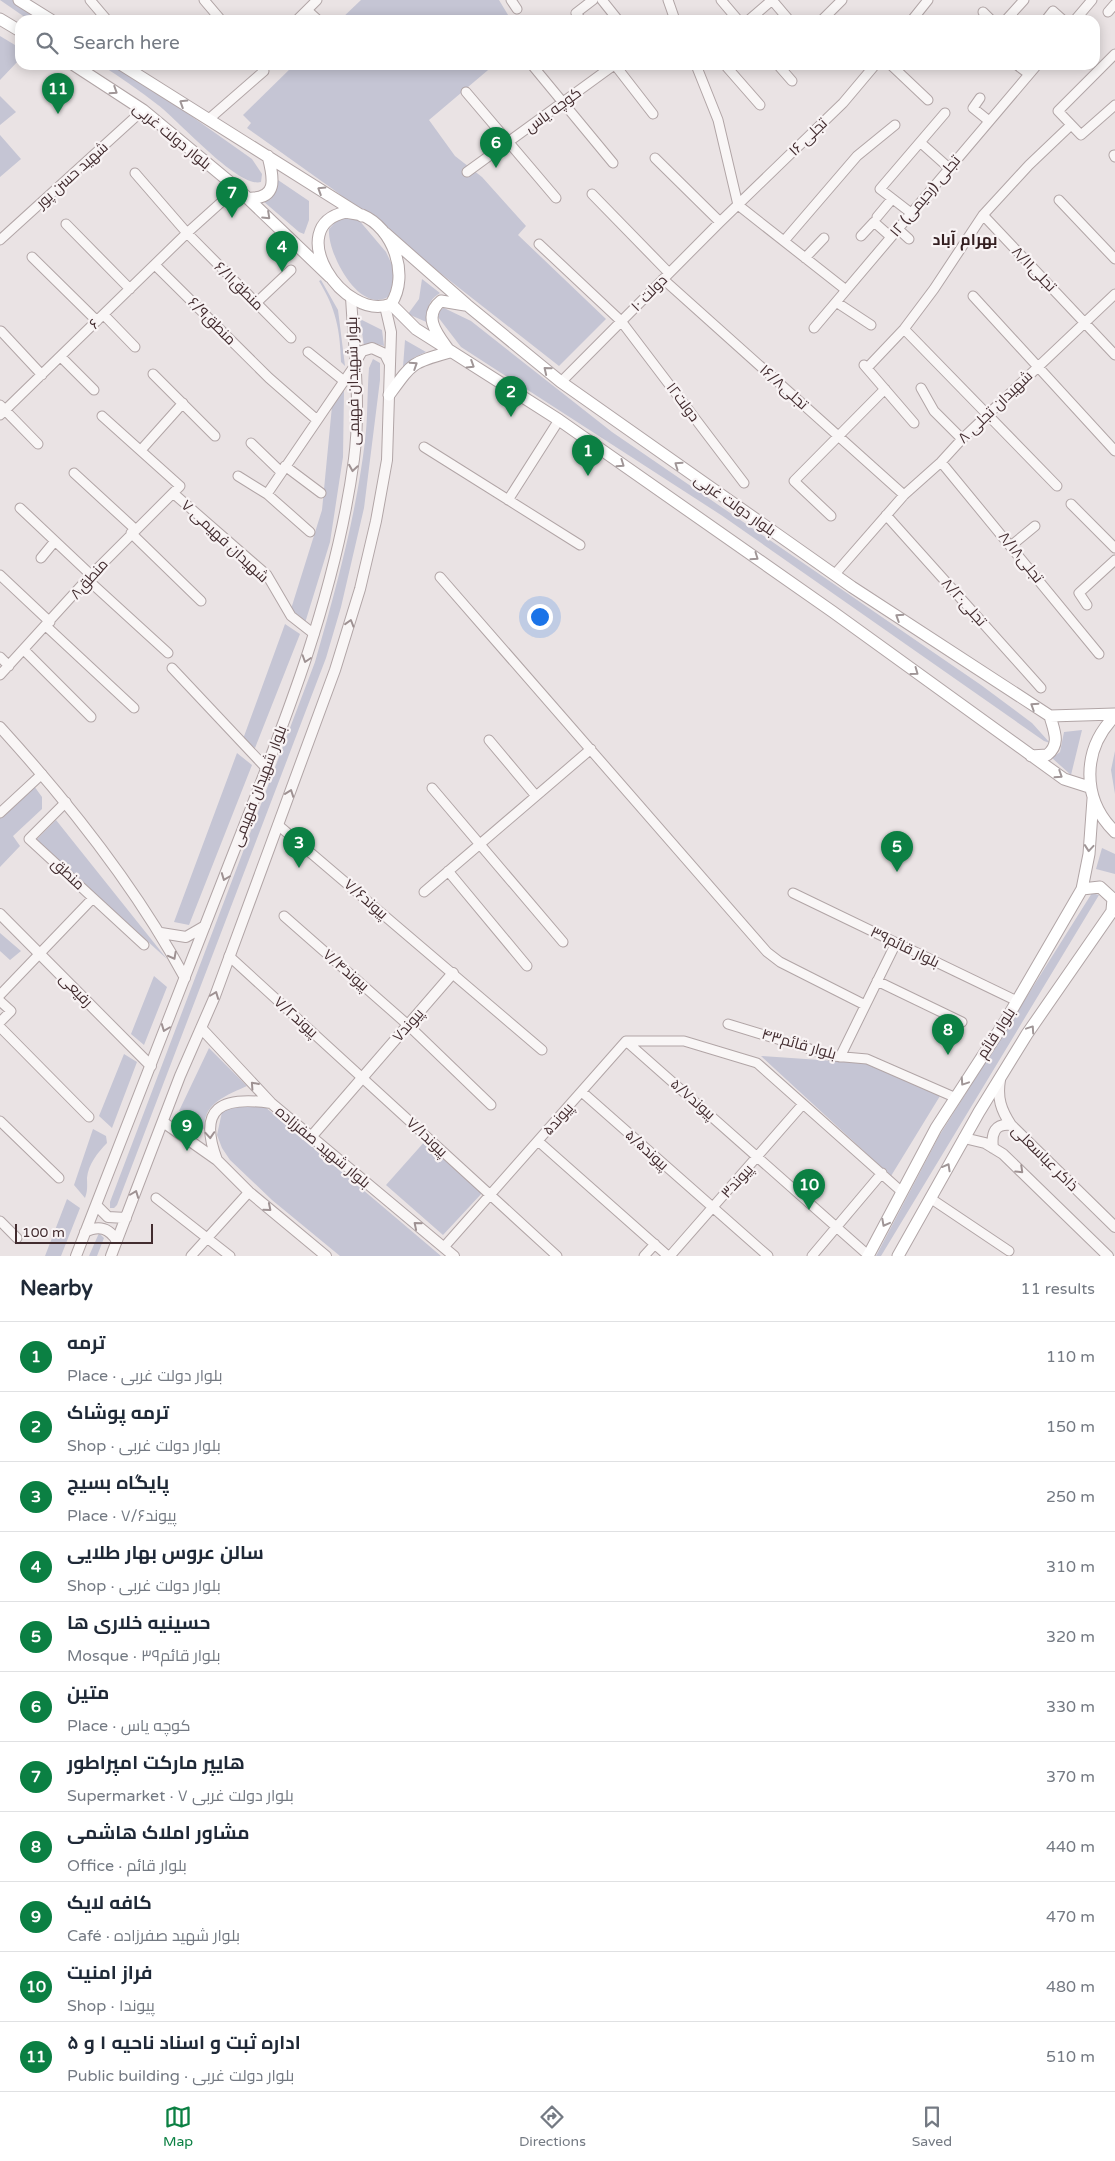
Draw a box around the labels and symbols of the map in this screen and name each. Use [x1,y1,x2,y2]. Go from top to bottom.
pin: 11 [42,73,74,114]
street label: کوچه یاس [521,83,585,137]
one-way arrow [109,85,118,95]
street label: بلوار دولت غربی [129,99,215,174]
one-way arrow [180,100,189,110]
street label: ۱۶ تجلی [785,114,832,160]
pin: 6 [480,127,512,168]
street label: شهید حسن پور [32,138,112,213]
street label: ۱۲ تجلی (رحیمی) [886,152,965,241]
pin: 7 [216,177,248,218]
one-way arrow [317,186,326,196]
one-way arrow [261,210,270,219]
district label: بهرام آباد [933,230,997,251]
pin: 4 [266,231,298,272]
street label: تجلی۸/۱۱ [1007,243,1060,296]
street label: منطق۶/۱۱ [210,258,267,315]
street label: ۱۰ دولت [627,271,671,315]
street label: منطق۶/۹ [184,293,240,349]
street label: ۶ [85,315,103,333]
street label: بلوار شهیدان فهیمی [343,317,364,445]
one-way arrow [466,358,475,368]
street label: تجلی۱۶/۸ [755,361,812,414]
one-way arrow [408,362,418,371]
one-way arrow [543,367,552,376]
street label: شهیدان تجلی ۸ [954,367,1037,448]
pin: 2 [495,376,527,417]
street label: ۱۲دولت [662,379,704,425]
pin: 1 [572,435,604,476]
one-way arrow [616,458,625,467]
one-way arrow [674,462,684,471]
one-way arrow [348,464,358,472]
street label: بلوار دولت غربی [690,470,779,541]
street label: شهیدان فهیمی ۷ [177,496,272,587]
street label: تجلی۸/۱۸ [994,528,1047,587]
one-way arrow [749,551,758,560]
street label: منطق۸ [66,555,113,604]
street label: تجلی۸/۲۰ [937,574,990,630]
your location [527,604,553,630]
one-way arrow [895,614,904,623]
one-way arrow [344,620,354,628]
one-way arrow [302,655,312,663]
one-way arrow [909,666,919,675]
one-way arrow [1031,703,1040,712]
street label: بلوار شهیدان فهیمی [228,723,291,850]
one-way arrow [1053,769,1062,778]
one-way arrow [284,789,294,798]
pin: 3 [283,827,315,868]
pin: 5 [881,831,913,872]
one-way arrow [1084,844,1095,852]
street label: منطق [47,854,88,895]
one-way arrow [220,872,231,881]
street label: پیوند۷/۶ [340,875,392,924]
street label: بلوار قائم۳۹ [867,923,942,972]
street label: پیوند۷/۴ [319,945,373,996]
one-way arrow [167,950,177,959]
street label: رفیعی [55,969,96,1011]
one-way arrow [209,991,219,999]
street label: پیوند۷/۲ [270,993,322,1042]
street label: بلوار قائم [973,1004,1020,1062]
street label: پیوند۷ [389,1005,428,1046]
pin: 8 [932,1014,964,1055]
one-way arrow [161,1024,171,1032]
street label: بلوار قائم۴۳ [759,1025,838,1064]
one-way arrow [1025,1025,1034,1034]
street label: پیوند۵/۷ [666,1075,719,1124]
one-way arrow [961,1076,970,1085]
one-way arrow [251,1082,260,1091]
street label: پیوند۵ [539,1099,578,1140]
street label: بلوار شهید صفرزاده [271,1102,374,1193]
pin: 9 [171,1110,203,1151]
street label: پیوند۷/۱ [402,1113,451,1161]
street label: ذاکر عباسعلی [1007,1121,1082,1196]
street label: پیوند۵/۵ [621,1126,672,1175]
one-way arrow [205,1131,216,1139]
street label: پیوند۳ [717,1160,758,1202]
one-way arrow [941,1164,951,1173]
one-way arrow [1014,1164,1023,1173]
pin: 10 [793,1169,825,1210]
one-way arrow [129,1190,139,1199]
one-way arrow [263,1202,272,1211]
one-way arrow [881,1218,891,1227]
scale bar [15,1221,152,1244]
one-way arrow [414,1222,423,1230]

